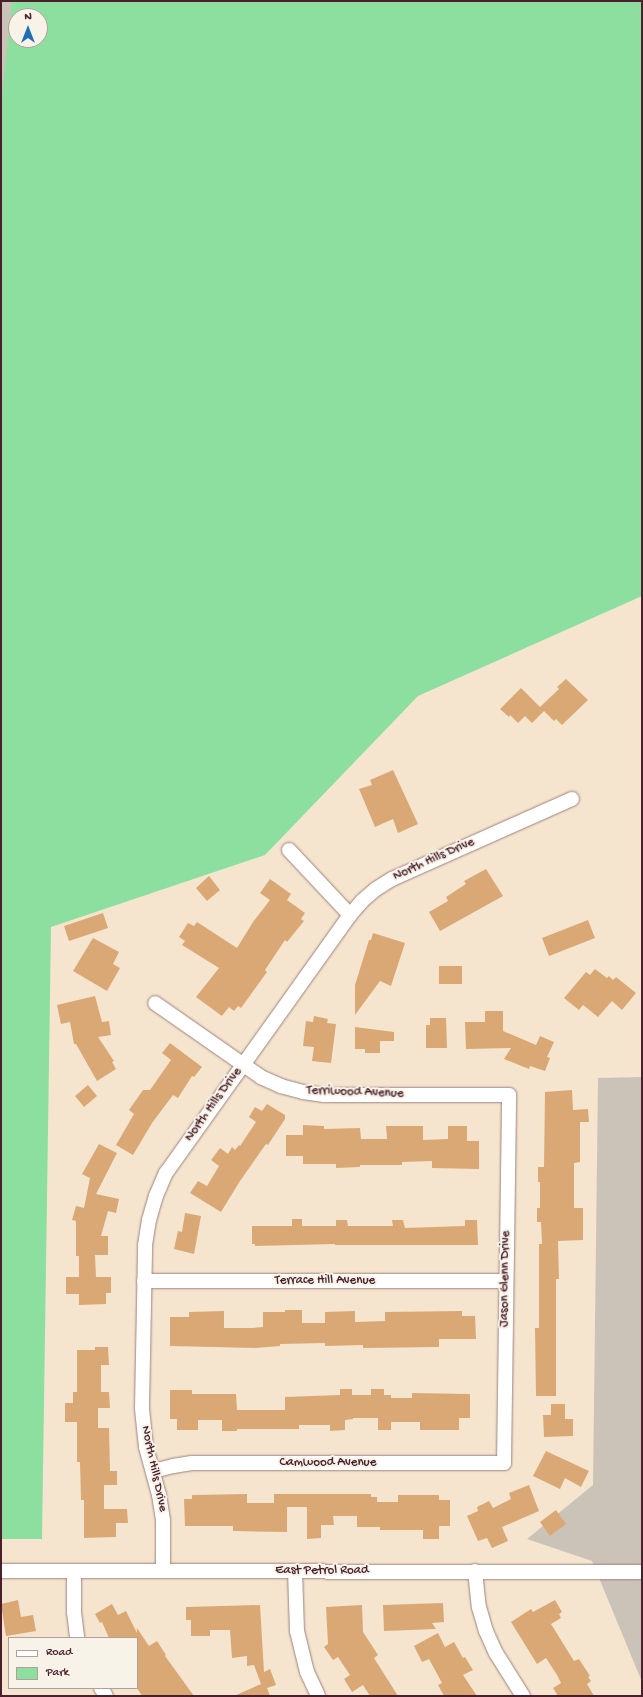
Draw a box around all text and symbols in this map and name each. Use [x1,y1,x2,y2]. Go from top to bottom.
north arrow [8,8,48,48]
text: N [24,11,32,23]
street label: North Hills Drive [391,835,477,885]
street label: North Hills Drive [182,1065,246,1145]
street label: Terriwood Avenue [306,1084,404,1102]
street label: Jason Glenn Drive [497,1231,515,1327]
street label: Terrace Hill Avenue [275,1273,375,1289]
street label: North Hills Drive [136,1425,170,1513]
street label: Camwood Avenue [280,1455,376,1471]
street label: East Petrol Road [275,1563,369,1579]
legend [8,1637,138,1689]
text: Road [46,1646,72,1660]
text: Park [46,1666,69,1680]

